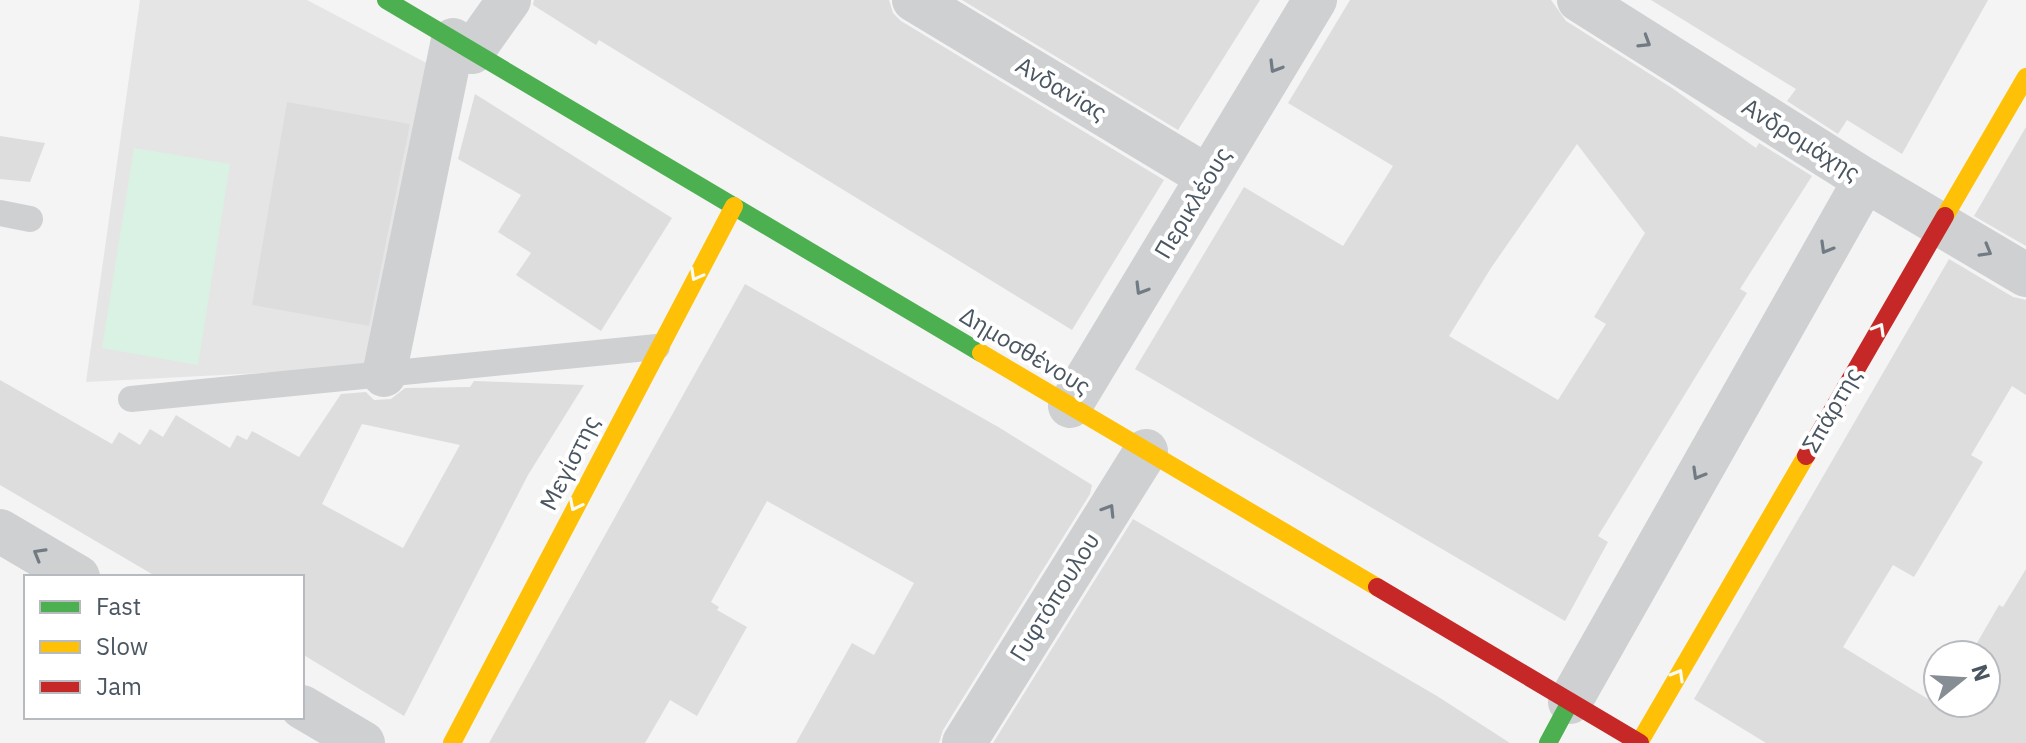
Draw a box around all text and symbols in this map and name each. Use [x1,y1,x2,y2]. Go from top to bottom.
one-way arrow [1636,32,1651,47]
street label: Ανδανiας [1010,48,1113,128]
one-way arrow [1269,58,1285,73]
street label: Ανδρομάχης [1736,90,1867,188]
street label: Περικλέους [1146,141,1238,264]
one-way arrow [1821,240,1836,254]
one-way arrow [1977,242,1992,257]
one-way arrow [691,267,706,281]
one-way arrow [1135,281,1150,295]
street label: Δημοσθένους [954,299,1097,402]
one-way arrow [1869,324,1885,338]
street label: Σπάρτης [1794,361,1868,458]
street label: Μεγίστης [532,410,607,515]
one-way arrow [1692,466,1708,480]
one-way arrow [570,497,585,511]
one-way arrow [1099,504,1114,519]
street label: Γυφτόπουλου [1002,526,1106,667]
one-way arrow [33,548,48,564]
legend [24,575,304,719]
text: Fast [96,590,141,622]
text: Slow [96,630,148,662]
north arrow [1922,639,2002,719]
text: N [1965,661,1998,685]
one-way arrow [1668,669,1684,684]
text: Jam [96,670,142,702]

